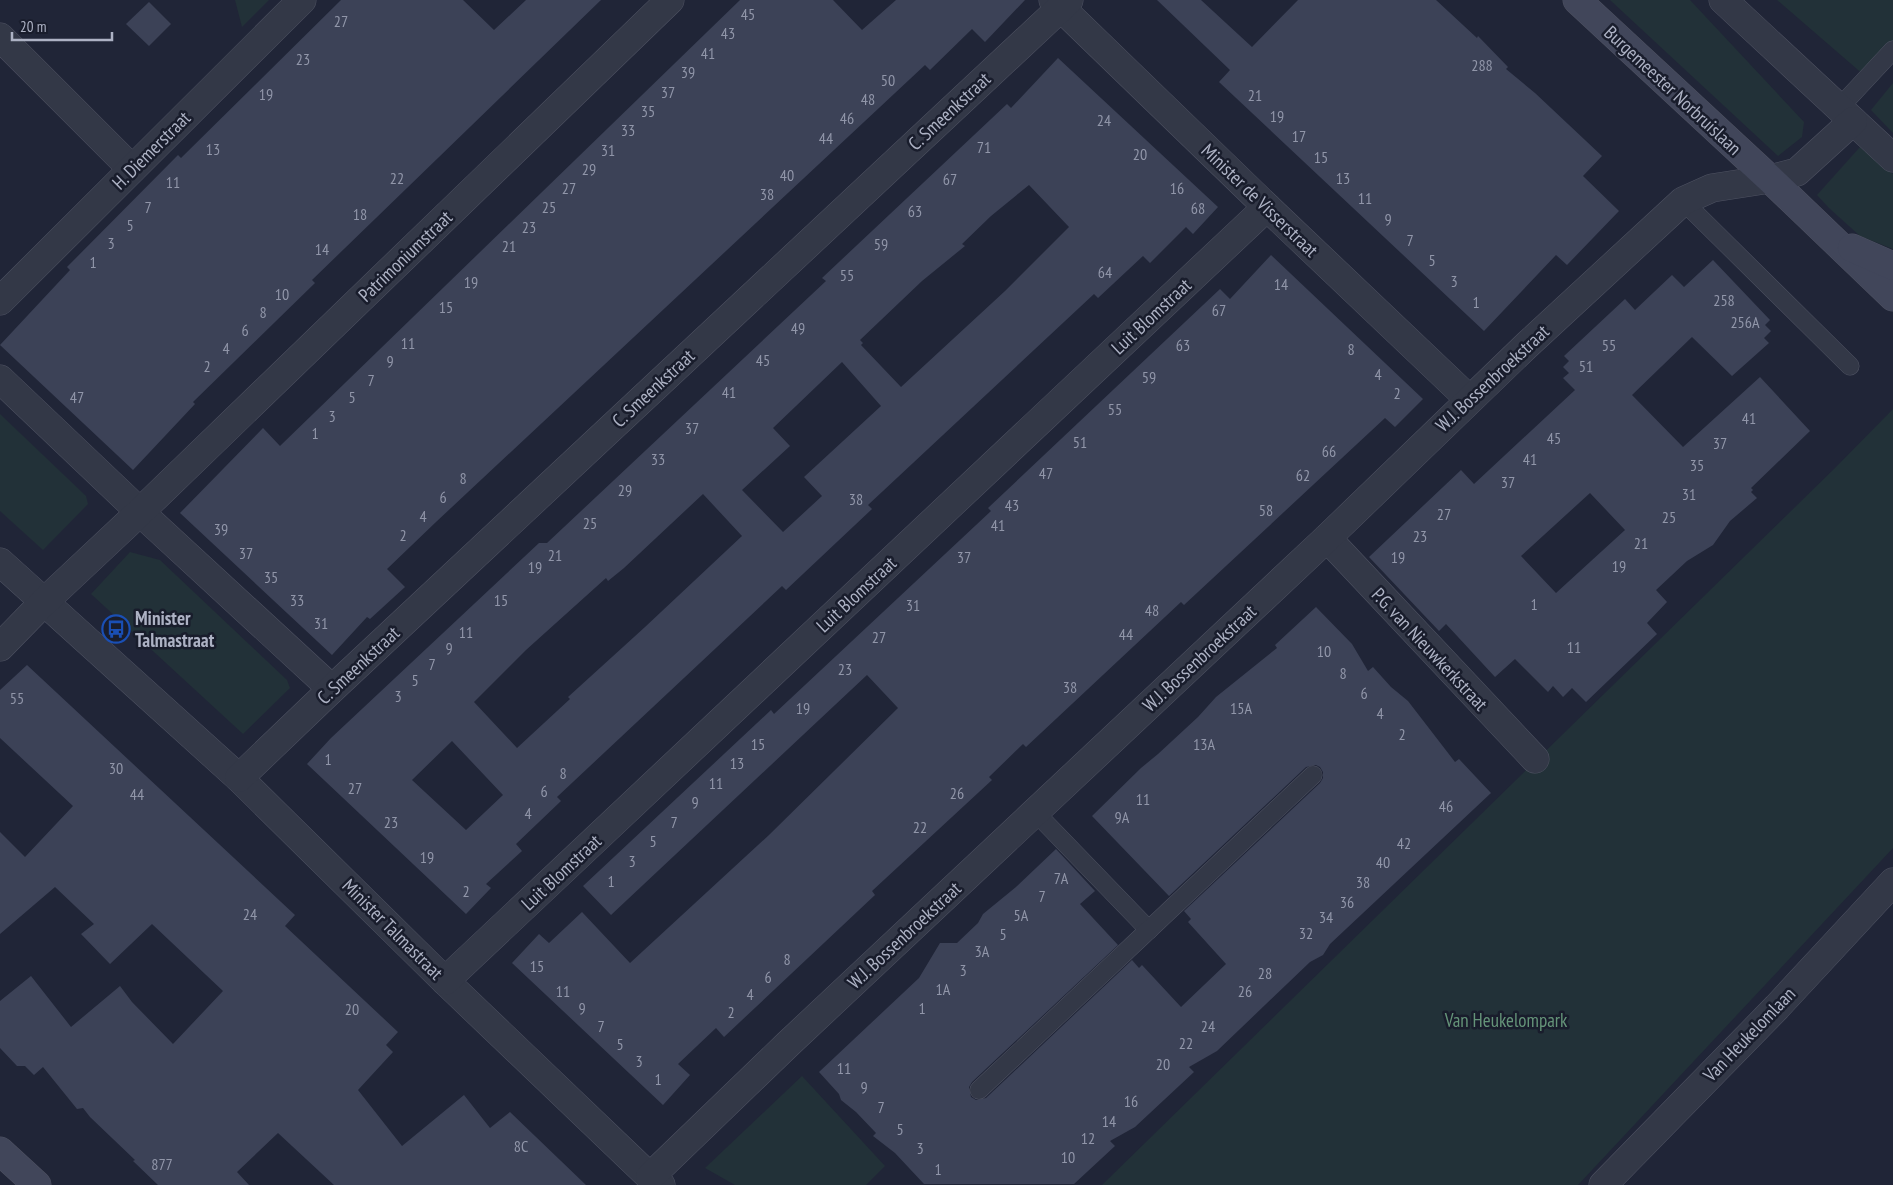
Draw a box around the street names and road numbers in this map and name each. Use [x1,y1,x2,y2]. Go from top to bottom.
street label: Burgemeester Norbruislaan [1599,20,1747,160]
street label: C. Smeenkstraat [903,66,996,155]
street label: H. Diemerstraat [107,105,196,194]
street label: Minister de Visserstraat [1197,138,1324,262]
street label: Patrimoniumstraat [353,205,457,307]
street label: Luit Blomstraat [1106,272,1196,359]
street label: W.J. Bossenbroekstraat [1430,319,1554,437]
street label: C. Smeenkstraat [607,343,700,432]
street label: Luit Blomstraat [811,550,901,637]
street label: P.G. van Nieuwkerkstraat [1367,583,1494,716]
street label: W.J. Bossenbroekstraat [1137,599,1261,717]
street label: C. Smeenkstraat [312,620,405,709]
street label: Luit Blomstraat [516,828,606,915]
street label: Minister Talmastraat [338,874,449,985]
street label: W.J. Bossenbroekstraat [842,876,966,994]
street label: Van Heukelomlaan [1697,982,1800,1087]

